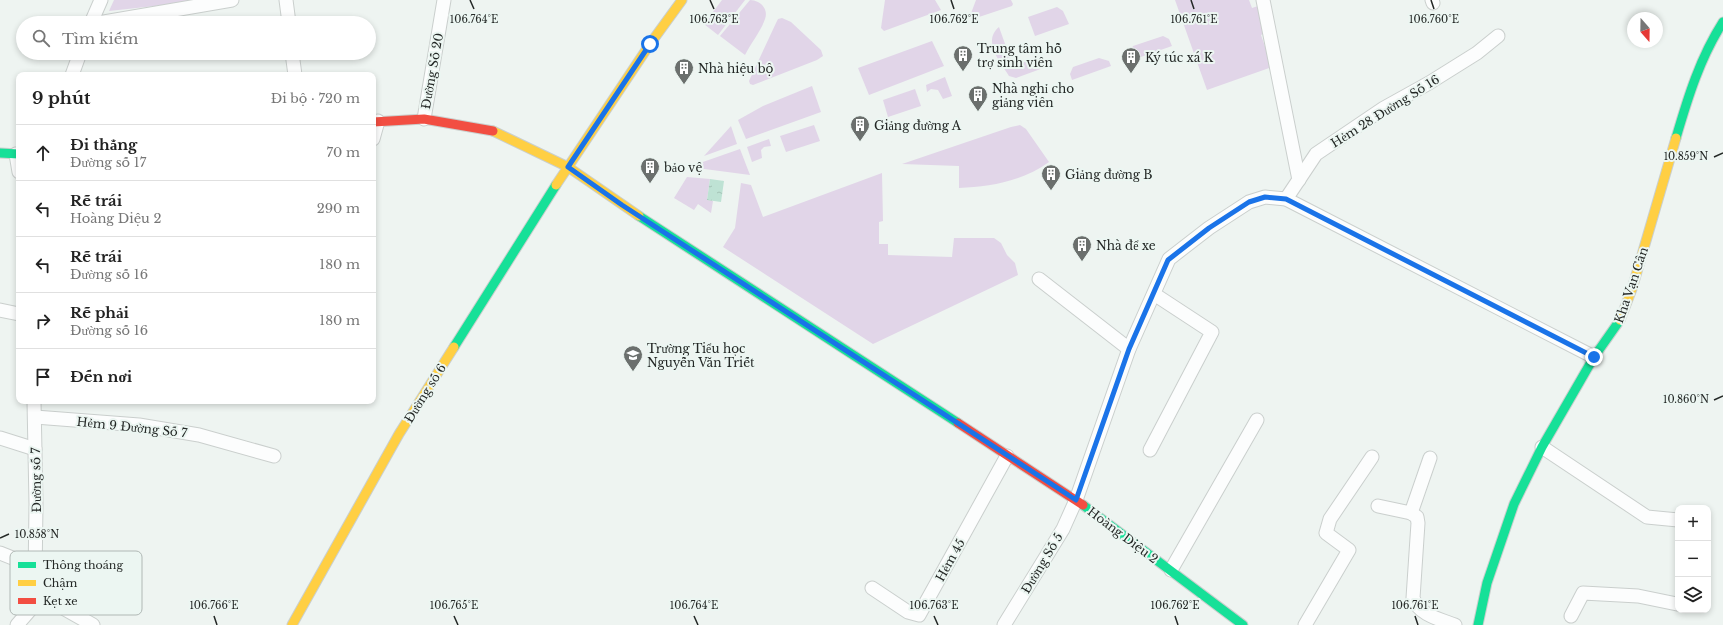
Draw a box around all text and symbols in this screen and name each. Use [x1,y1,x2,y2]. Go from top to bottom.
north arrow [1627,12,1663,48]
text: 106.764°E [450,13,498,26]
text: 106.763°E [690,13,738,26]
text: 106.762°E [930,13,978,26]
text: 106.761°E [1170,13,1218,26]
text: 106.760°E [1409,13,1459,26]
search box [16,16,376,60]
icon: search [30,27,52,49]
text: Tìm kiếm [62,29,138,48]
street label: Đường Số 20 [418,32,446,110]
route start [641,35,659,53]
place label: Trung tâm hỗ trợ sinh viên [977,41,1062,70]
building icon: Trung tâm hỗ trợ sinh viên [952,44,974,72]
building icon: Ký túc xá K [1120,46,1142,74]
place label: Ký túc xá K [1145,50,1214,65]
building icon: Nhà hiệu bộ [673,57,695,85]
place label: Nhà hiệu bộ [698,61,774,76]
street label: Hẻm 28 Đường Số 16 [1328,71,1442,151]
place label: Nhà nghỉ cho giảng viên [992,81,1074,110]
building icon: Nhà nghỉ cho giảng viên [967,84,989,112]
text: 9 phút [32,88,91,109]
text: Đi bộ · 720 m [271,90,360,107]
building icon: Giảng đường A [849,114,871,142]
place label: Giảng đường A [874,118,962,133]
text: Đi thẳng [70,135,137,154]
icon: ahead [32,142,54,164]
text: 70 m [327,144,360,161]
text: 10.859°N [1664,150,1708,163]
text: Đường số 17 [70,154,146,171]
building icon: bảo vệ [639,156,661,184]
place label: bảo vệ [663,160,702,175]
building icon: Giảng đường B [1040,163,1062,191]
place label: Giảng đường B [1065,167,1153,182]
text: Rẽ trái [70,191,122,210]
icon: left [32,198,54,220]
text: 290 m [317,200,360,217]
text: Hoàng Diệu 2 [70,210,162,227]
building icon: Nhà để xe [1071,234,1093,262]
place label: Nhà để xe [1096,238,1156,253]
street label: Kha Vạn Cân [1611,245,1651,325]
text: Rẽ trái [70,247,122,266]
icon: left [32,254,54,276]
text: 180 m [319,256,360,273]
text: Đường số 16 [70,266,148,283]
text: Rẽ phải [70,303,129,322]
icon: right [32,310,54,332]
text: 180 m [319,312,360,329]
text: Đường số 16 [70,322,148,339]
place label: Trường Tiểu học Nguyễn Văn Triết [647,341,755,370]
school or university icon: Trường Tiểu học Nguyễn Văn Triết [622,344,644,372]
route end [1585,348,1603,366]
street label: Đường số 6 [401,361,449,425]
icon: arrive [32,366,54,388]
text: Đến nơi [70,367,132,386]
text: 10.860°N [1663,393,1709,406]
street label: Hẻm 9 Đường Số 7 [76,414,189,440]
street label: Đường số 7 [28,446,44,513]
street label: Hoàng Diệu 2 [1085,504,1161,566]
map controls [1675,505,1711,613]
button: + [1675,505,1711,541]
text: 10.858°N [15,528,59,541]
street label: Đường Số 5 [1018,530,1066,596]
street label: Hẻm 45 [932,536,968,584]
button: − [1675,541,1711,577]
legend [10,551,142,615]
text: Thông thoáng [43,558,123,572]
text: Chậm [43,576,77,590]
button: layers [1675,577,1711,613]
text: Kẹt xe [43,594,78,608]
text: 106.766°E [189,599,239,612]
text: 106.765°E [430,599,478,612]
text: 106.764°E [670,599,718,612]
text: 106.763°E [910,599,958,612]
text: 106.762°E [1151,599,1199,612]
text: 106.761°E [1391,599,1439,612]

